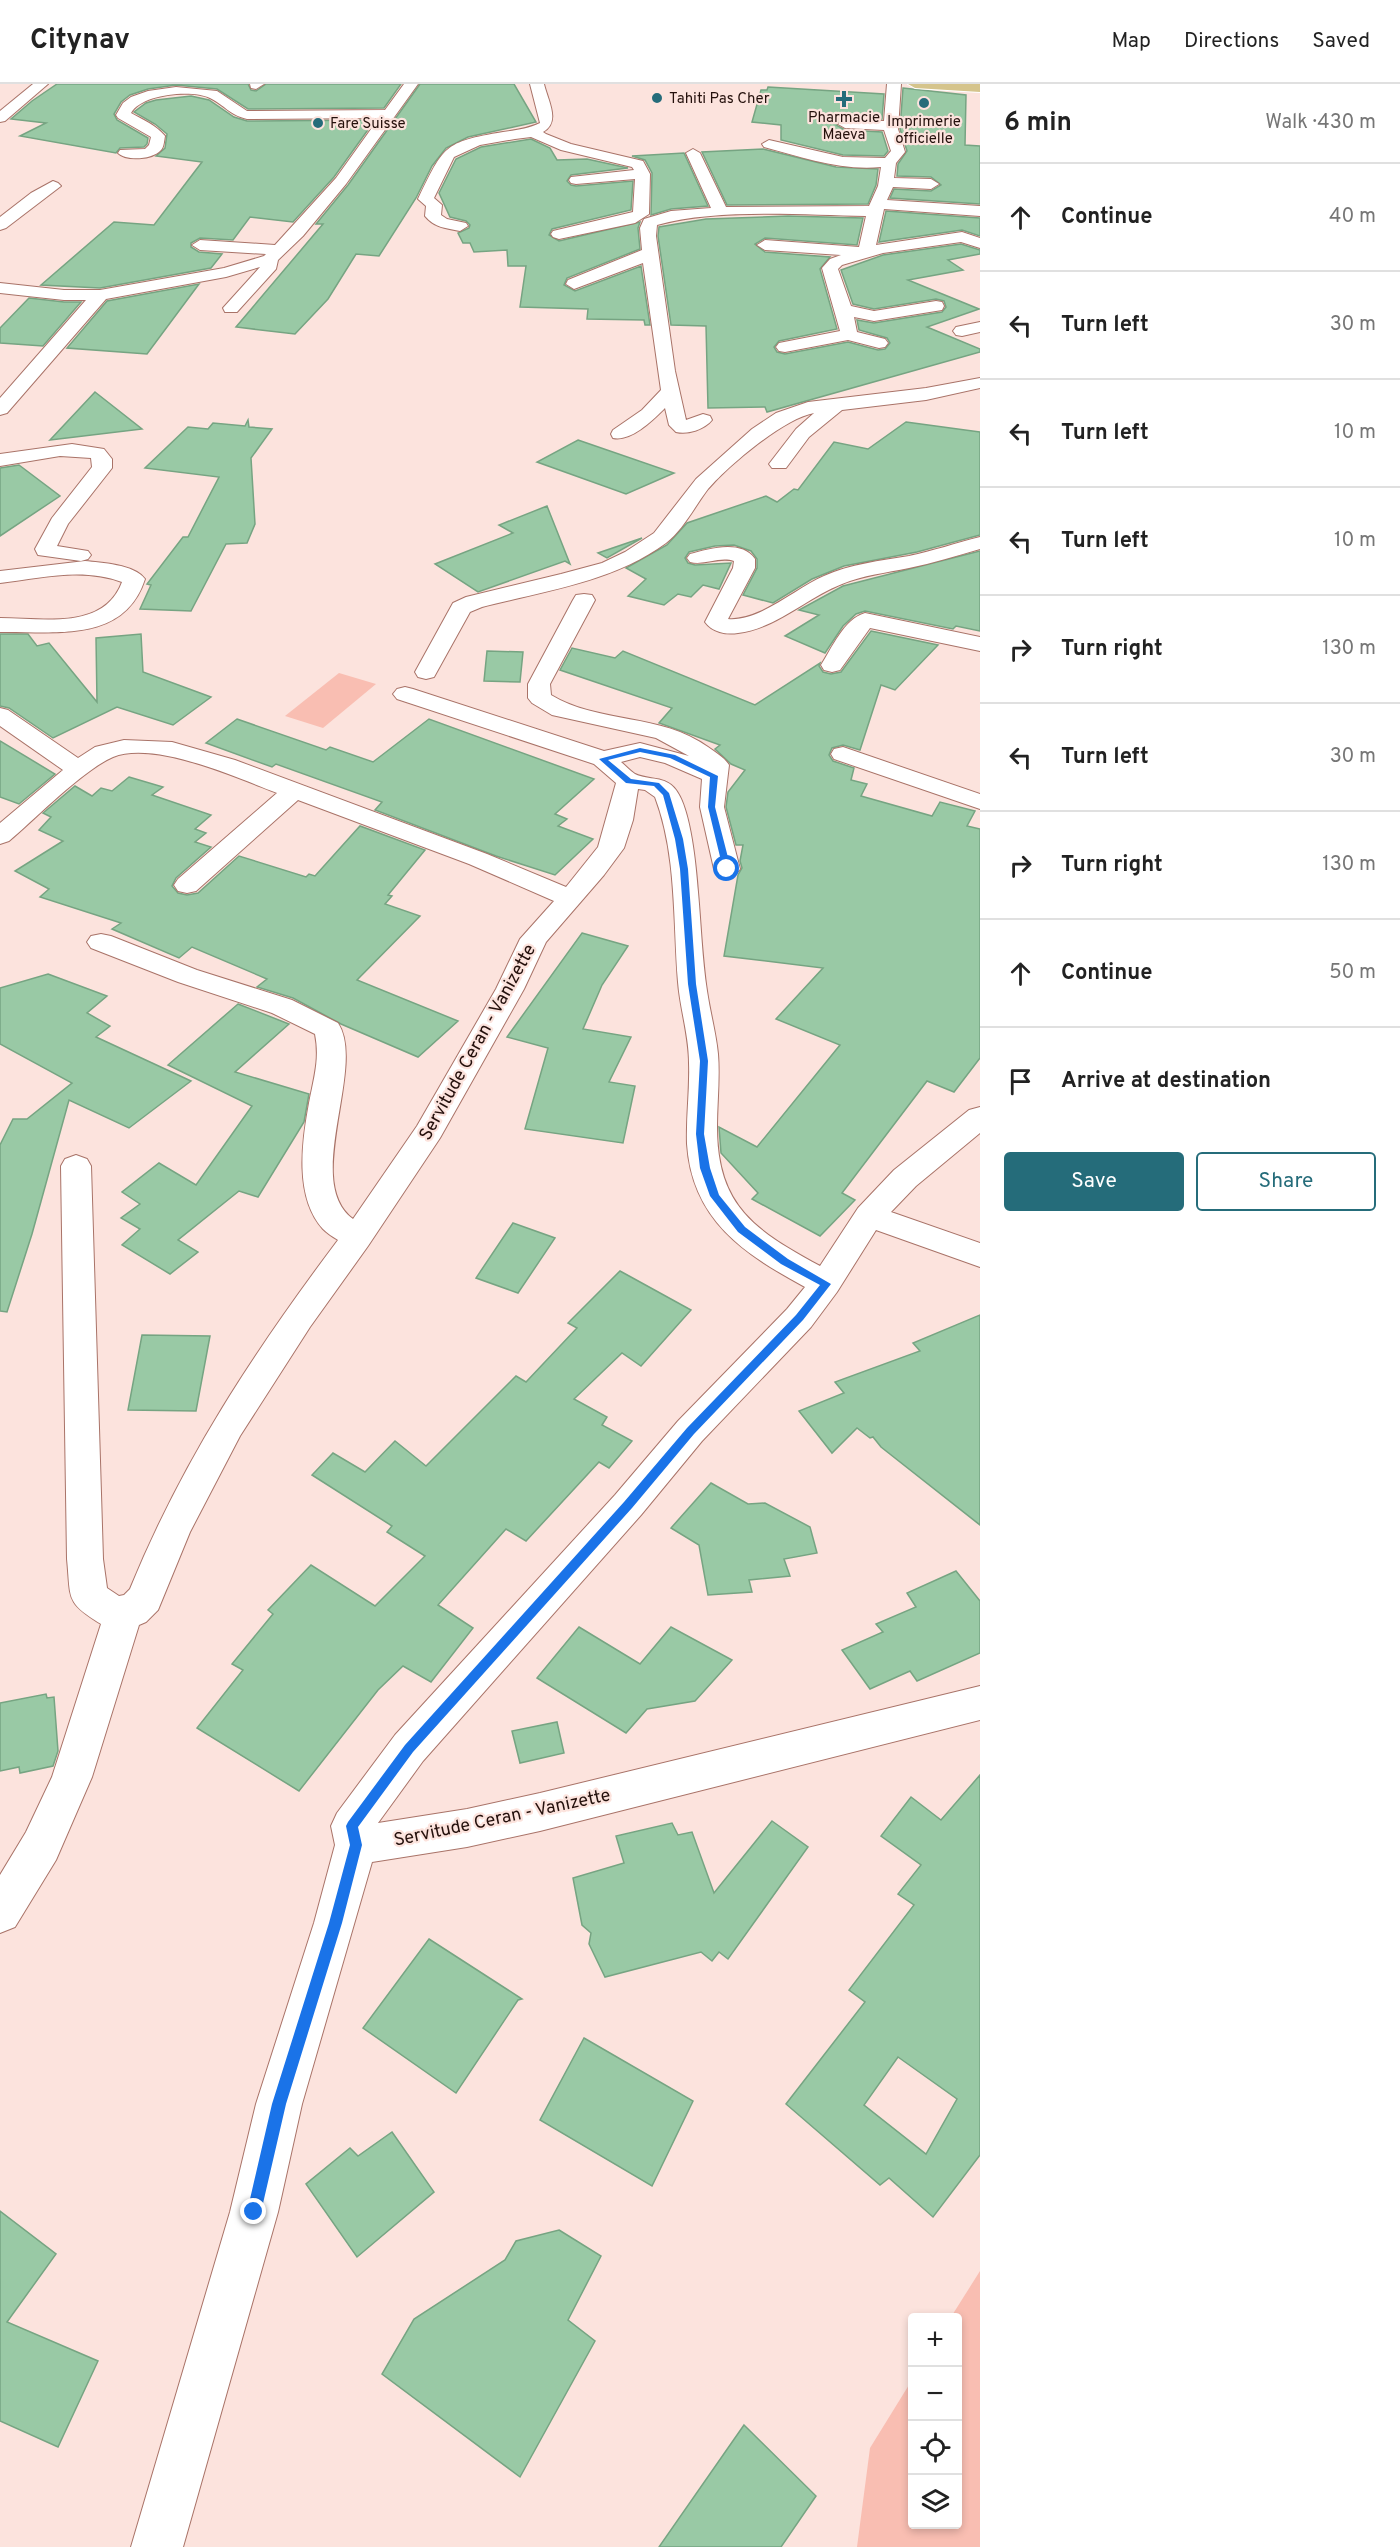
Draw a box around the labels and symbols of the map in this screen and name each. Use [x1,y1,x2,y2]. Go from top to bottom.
place label: Tahiti Pas Cher [669,90,770,109]
marker: Tahiti Pas Cher [650,91,664,105]
marker: Pharmacie Maeva [837,92,851,106]
marker: Imprimerie officielle [917,96,931,110]
place label: Pharmacie Maeva [808,109,880,145]
place label: Imprimerie officielle [887,113,961,149]
place label: Fare Suisse [330,115,406,134]
marker: Fare Suisse [311,116,325,130]
route start [713,855,739,881]
street label: Servitude Ceran - Vanizette [415,941,542,1145]
street label: Servitude Ceran - Vanizette [392,1784,613,1853]
route end [240,2198,266,2224]

